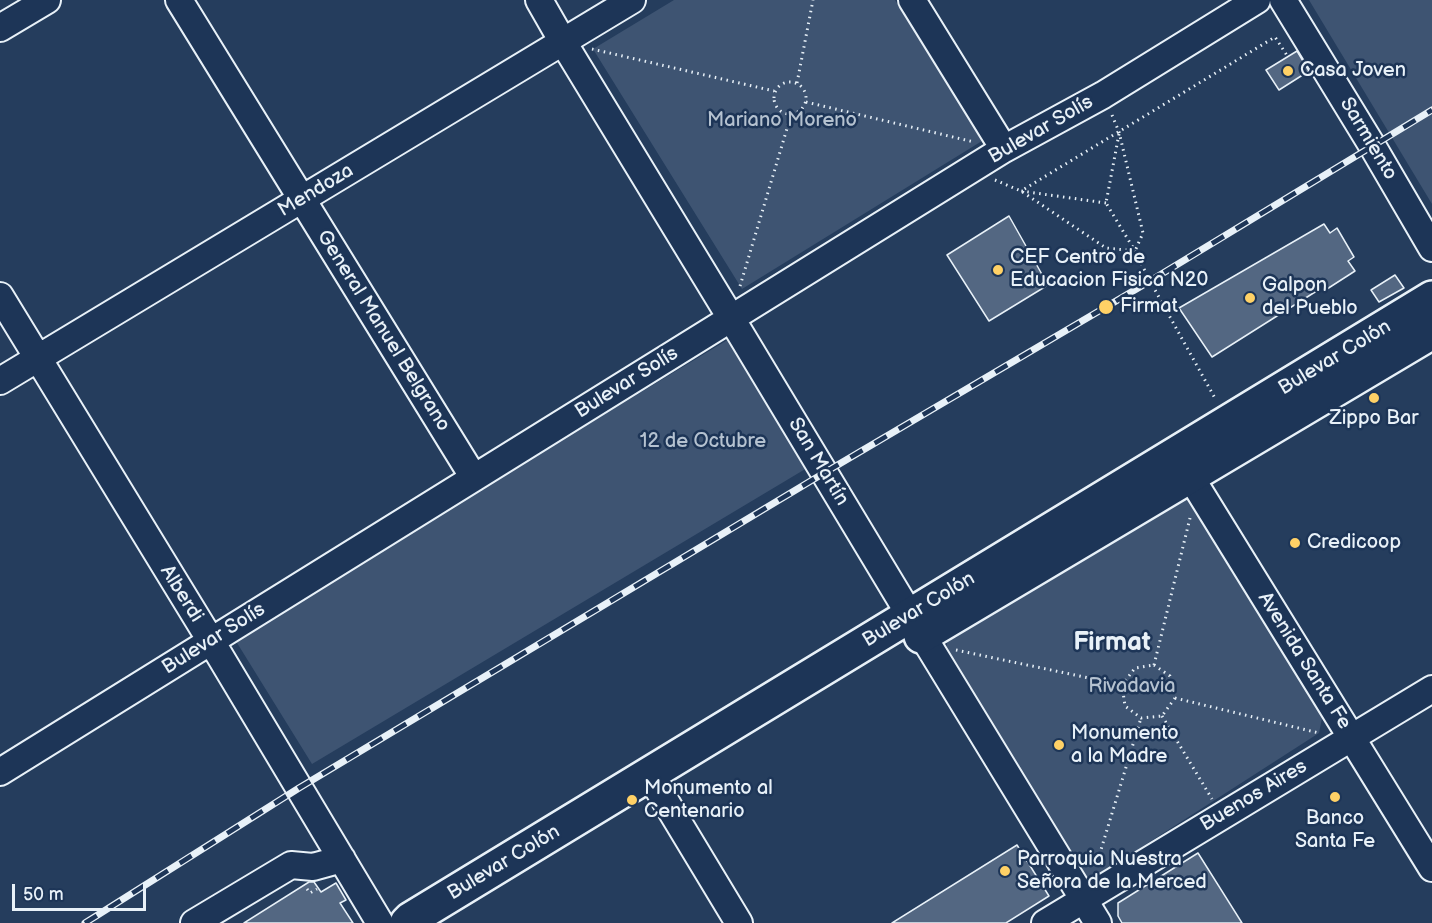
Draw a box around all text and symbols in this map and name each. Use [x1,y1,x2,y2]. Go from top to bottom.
place label: Casa Joven [1300,59,1406,83]
marker: Casa Joven [1281,64,1295,78]
street label: Bulevar Solís [984,90,1098,170]
street label: Sarmiento [1334,93,1402,185]
park label: Mariano Moreno [707,109,857,133]
street label: Mendoza [274,159,358,223]
street label: General Manuel Belgrano [311,226,455,436]
place label: CEF Centro de Educacion Fisica N20 [1010,246,1208,293]
marker: CEF Centro de Educacion Fisica N20 [991,263,1005,277]
place label: Galpon del Pueblo [1262,274,1358,321]
marker: Galpon del Pueblo [1243,291,1257,305]
place label: Firmat [1120,295,1178,319]
marker: Firmat [1097,298,1115,316]
street label: Bulevar Colón [1274,315,1396,401]
street label: Bulevar Solís [571,342,683,424]
marker: Zippo Bar [1367,391,1381,405]
place label: Zippo Bar [1329,407,1419,431]
street label: San Martín [782,414,854,510]
park label: 12 de Octubre [640,430,766,454]
place label: Credicoop [1307,531,1401,555]
marker: Credicoop [1288,536,1302,550]
street label: Alberdi [154,561,208,627]
street label: Bulevar Colón [858,567,980,653]
street label: Avenida Santa Fe [1252,588,1356,734]
street label: Bulevar Solís [158,598,270,680]
district label: Firmat [1073,627,1151,659]
park label: Rivadavia [1088,675,1176,699]
place label: Monumento a la Madre [1071,722,1179,769]
marker: Monumento a la Madre [1052,738,1066,752]
street label: Buenos Aires [1196,755,1312,837]
place label: Monumento al Centenario [644,777,773,824]
marker: Banco Santa Fe [1328,790,1342,804]
marker: Monumento al Centenario [625,793,639,807]
place label: Banco Santa Fe [1295,807,1375,854]
street label: Bulevar Colón [443,820,565,906]
place label: Parroquia Nuestra Señora de la Merced [1017,848,1207,895]
marker: Parroquia Nuestra Señora de la Merced [998,864,1012,878]
scale bar [15,872,148,910]
text: 50 m [23,884,64,905]

